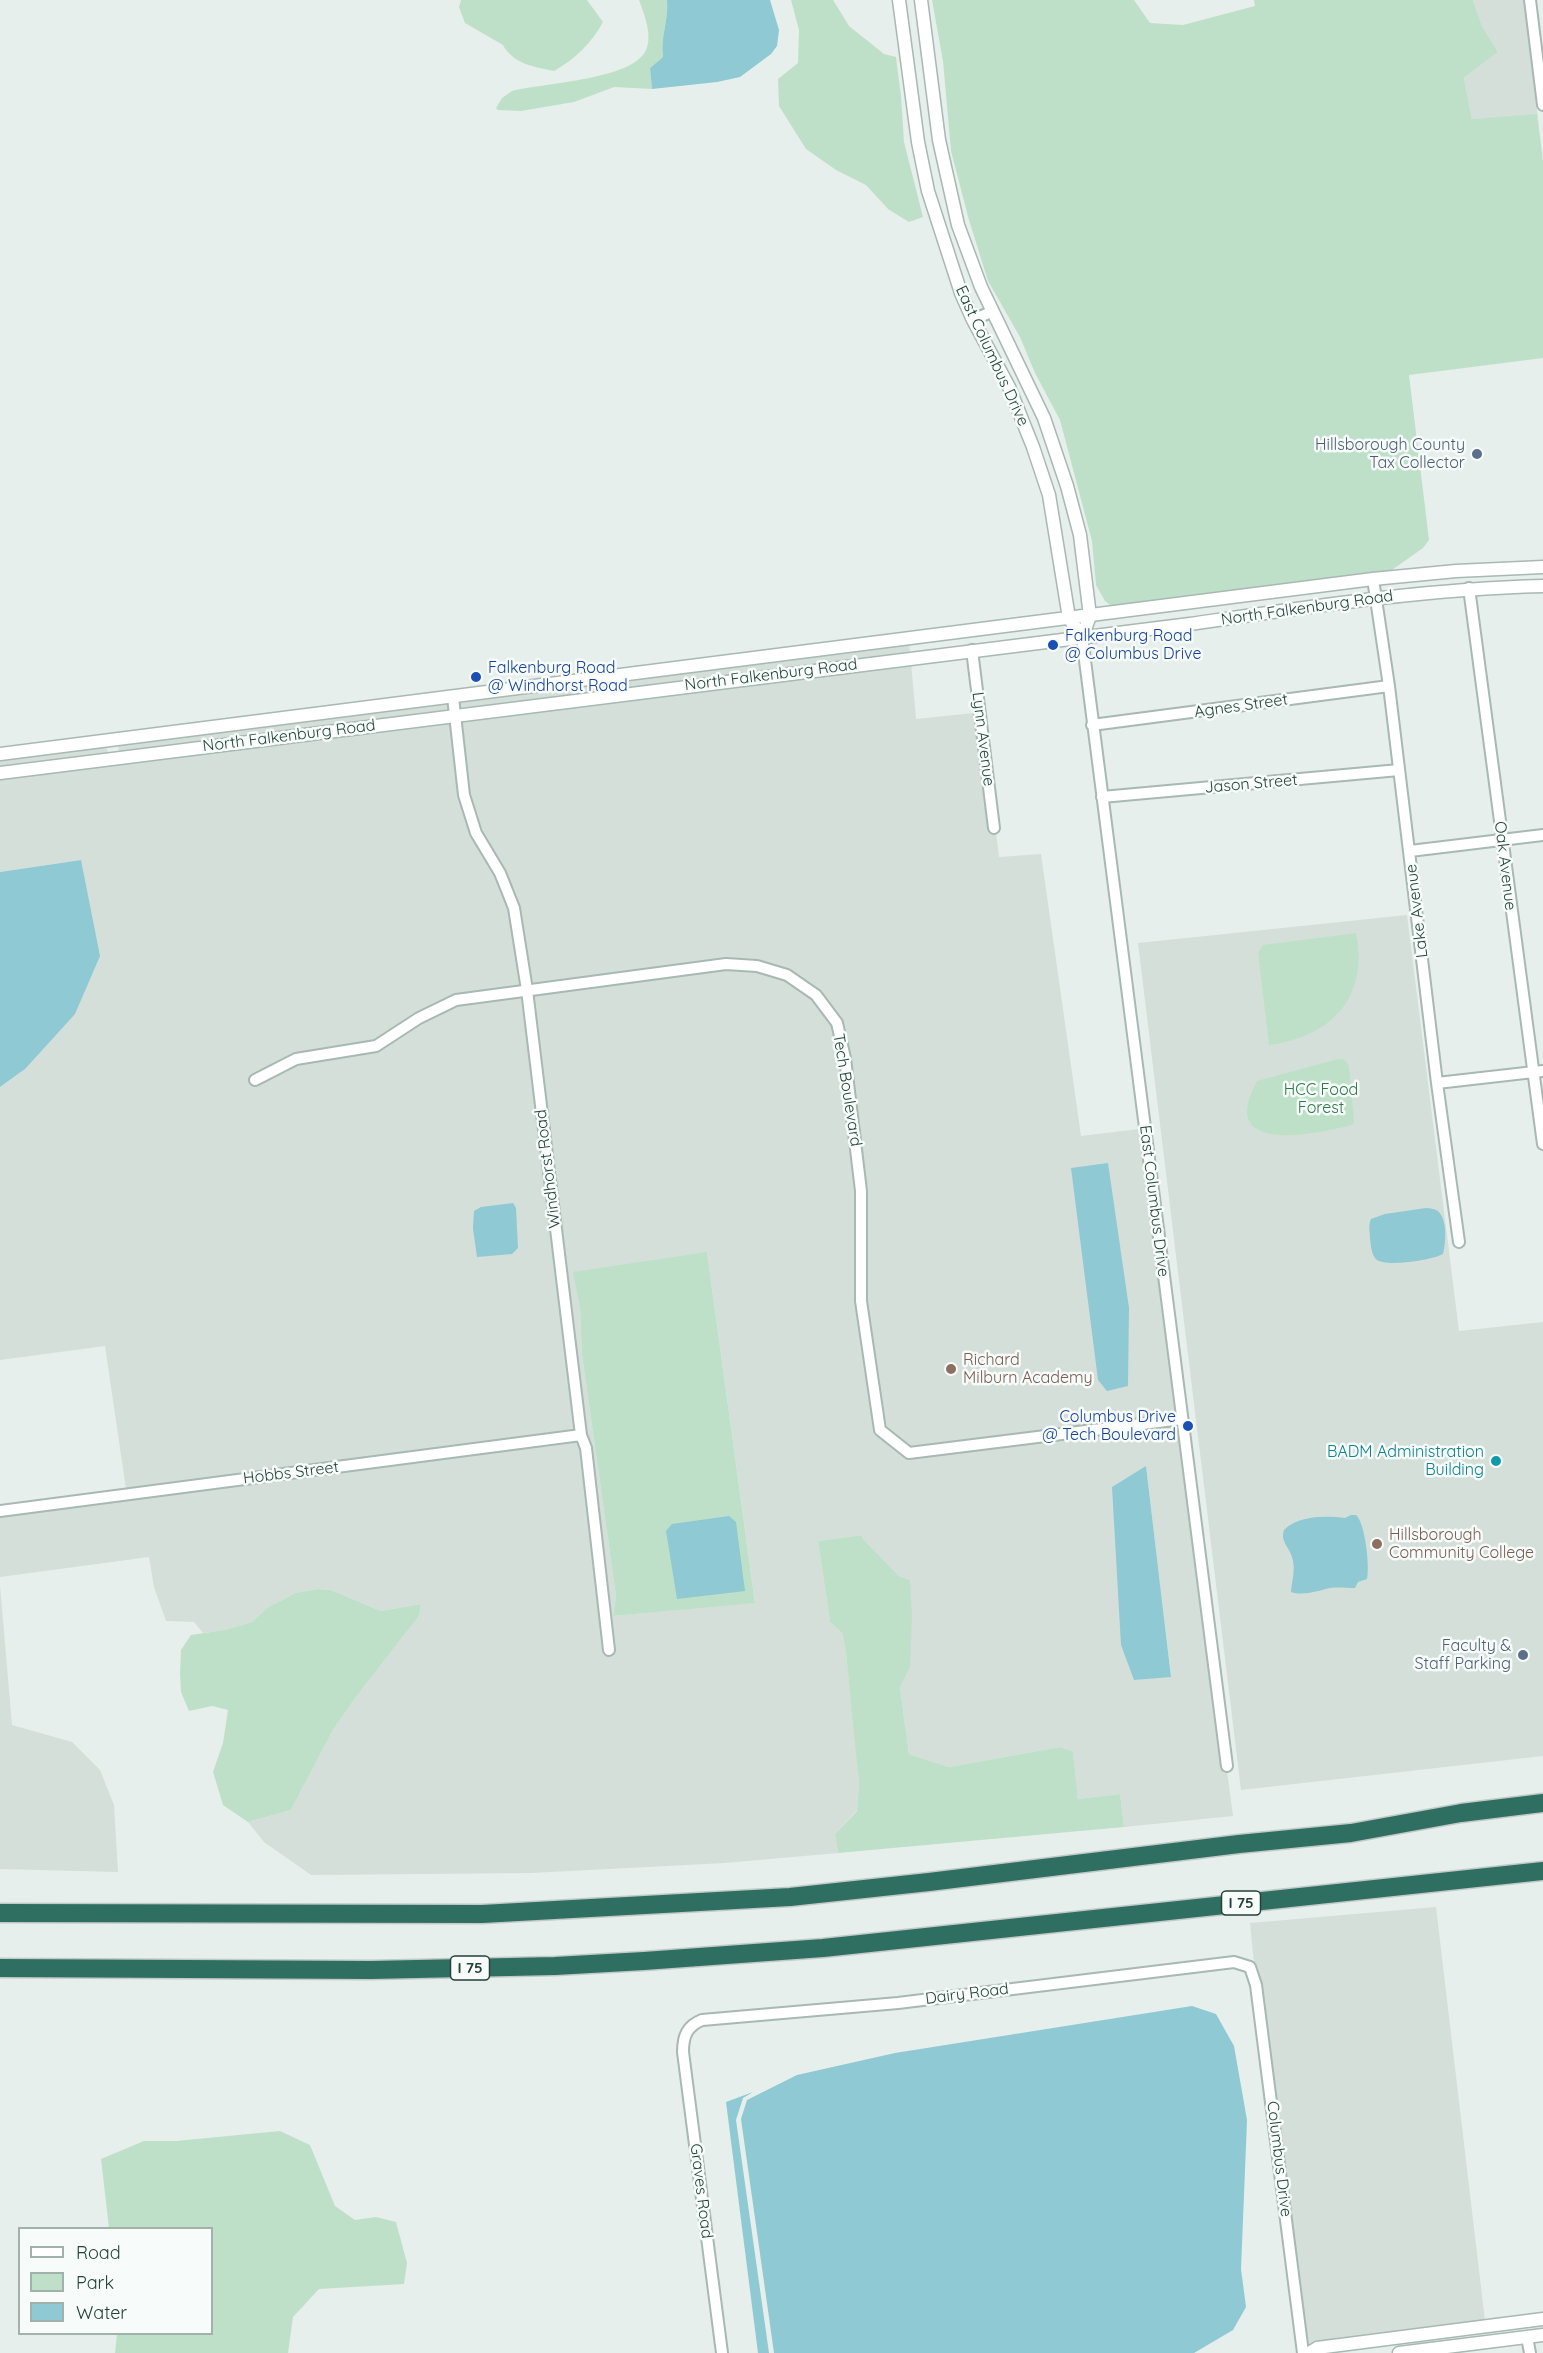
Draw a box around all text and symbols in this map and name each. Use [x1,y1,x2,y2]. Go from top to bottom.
street label: East Columbus Drive [951,283,1033,429]
place label: Hillsborough County Tax Collector [1315,435,1465,473]
marker: Hillsborough County Tax Collector [1470,447,1484,461]
street label: North Falkenburg Road [1220,586,1394,630]
place label: Falkenburg Road @ Columbus Drive [1065,626,1202,664]
marker: Falkenburg Road @ Columbus Drive [1046,638,1060,652]
street label: North Falkenburg Road [684,655,858,695]
place label: Falkenburg Road @ Windhorst Road [488,658,628,696]
marker: Falkenburg Road @ Windhorst Road [469,670,483,684]
street label: Agnes Street [1193,690,1289,722]
street label: Lynn Avenue [968,691,998,787]
street label: North Falkenburg Road [202,716,376,756]
street label: Jason Street [1204,770,1298,798]
street label: Oak Avenue [1490,820,1520,912]
street label: Lake Avenue [1402,863,1432,959]
street label: Tech Boulevard [829,1032,865,1148]
park label: HCC Food Forest [1284,1080,1358,1118]
street label: Windhorst Road [531,1108,565,1230]
street label: East Columbus Drive [1135,1124,1173,1278]
place label: Richard Milburn Academy [963,1350,1093,1388]
marker: Richard Milburn Academy [944,1362,958,1376]
place label: Columbus Drive @ Tech Boulevard [1042,1407,1176,1445]
marker: Columbus Drive @ Tech Boulevard [1181,1419,1195,1433]
place label: BADM Administration Building [1327,1442,1484,1480]
marker: BADM Administration Building [1489,1454,1503,1468]
street label: Hobbs Street [242,1458,340,1488]
place label: Hillsborough Community College [1389,1525,1534,1563]
marker: Hillsborough Community College [1370,1537,1384,1551]
place label: Faculty & Staff Parking [1414,1636,1511,1674]
marker: Faculty & Staff Parking [1516,1648,1530,1662]
road number: I 75 [1222,1891,1260,1915]
road number: I 75 [450,1956,490,1980]
street label: Dairy Road [924,1979,1010,2009]
street label: Columbus Drive [1262,2100,1296,2218]
street label: Graves Road [686,2142,716,2240]
legend [18,2227,213,2335]
text: Road [76,2241,121,2264]
text: Park [76,2271,114,2294]
text: Water [76,2301,127,2324]

